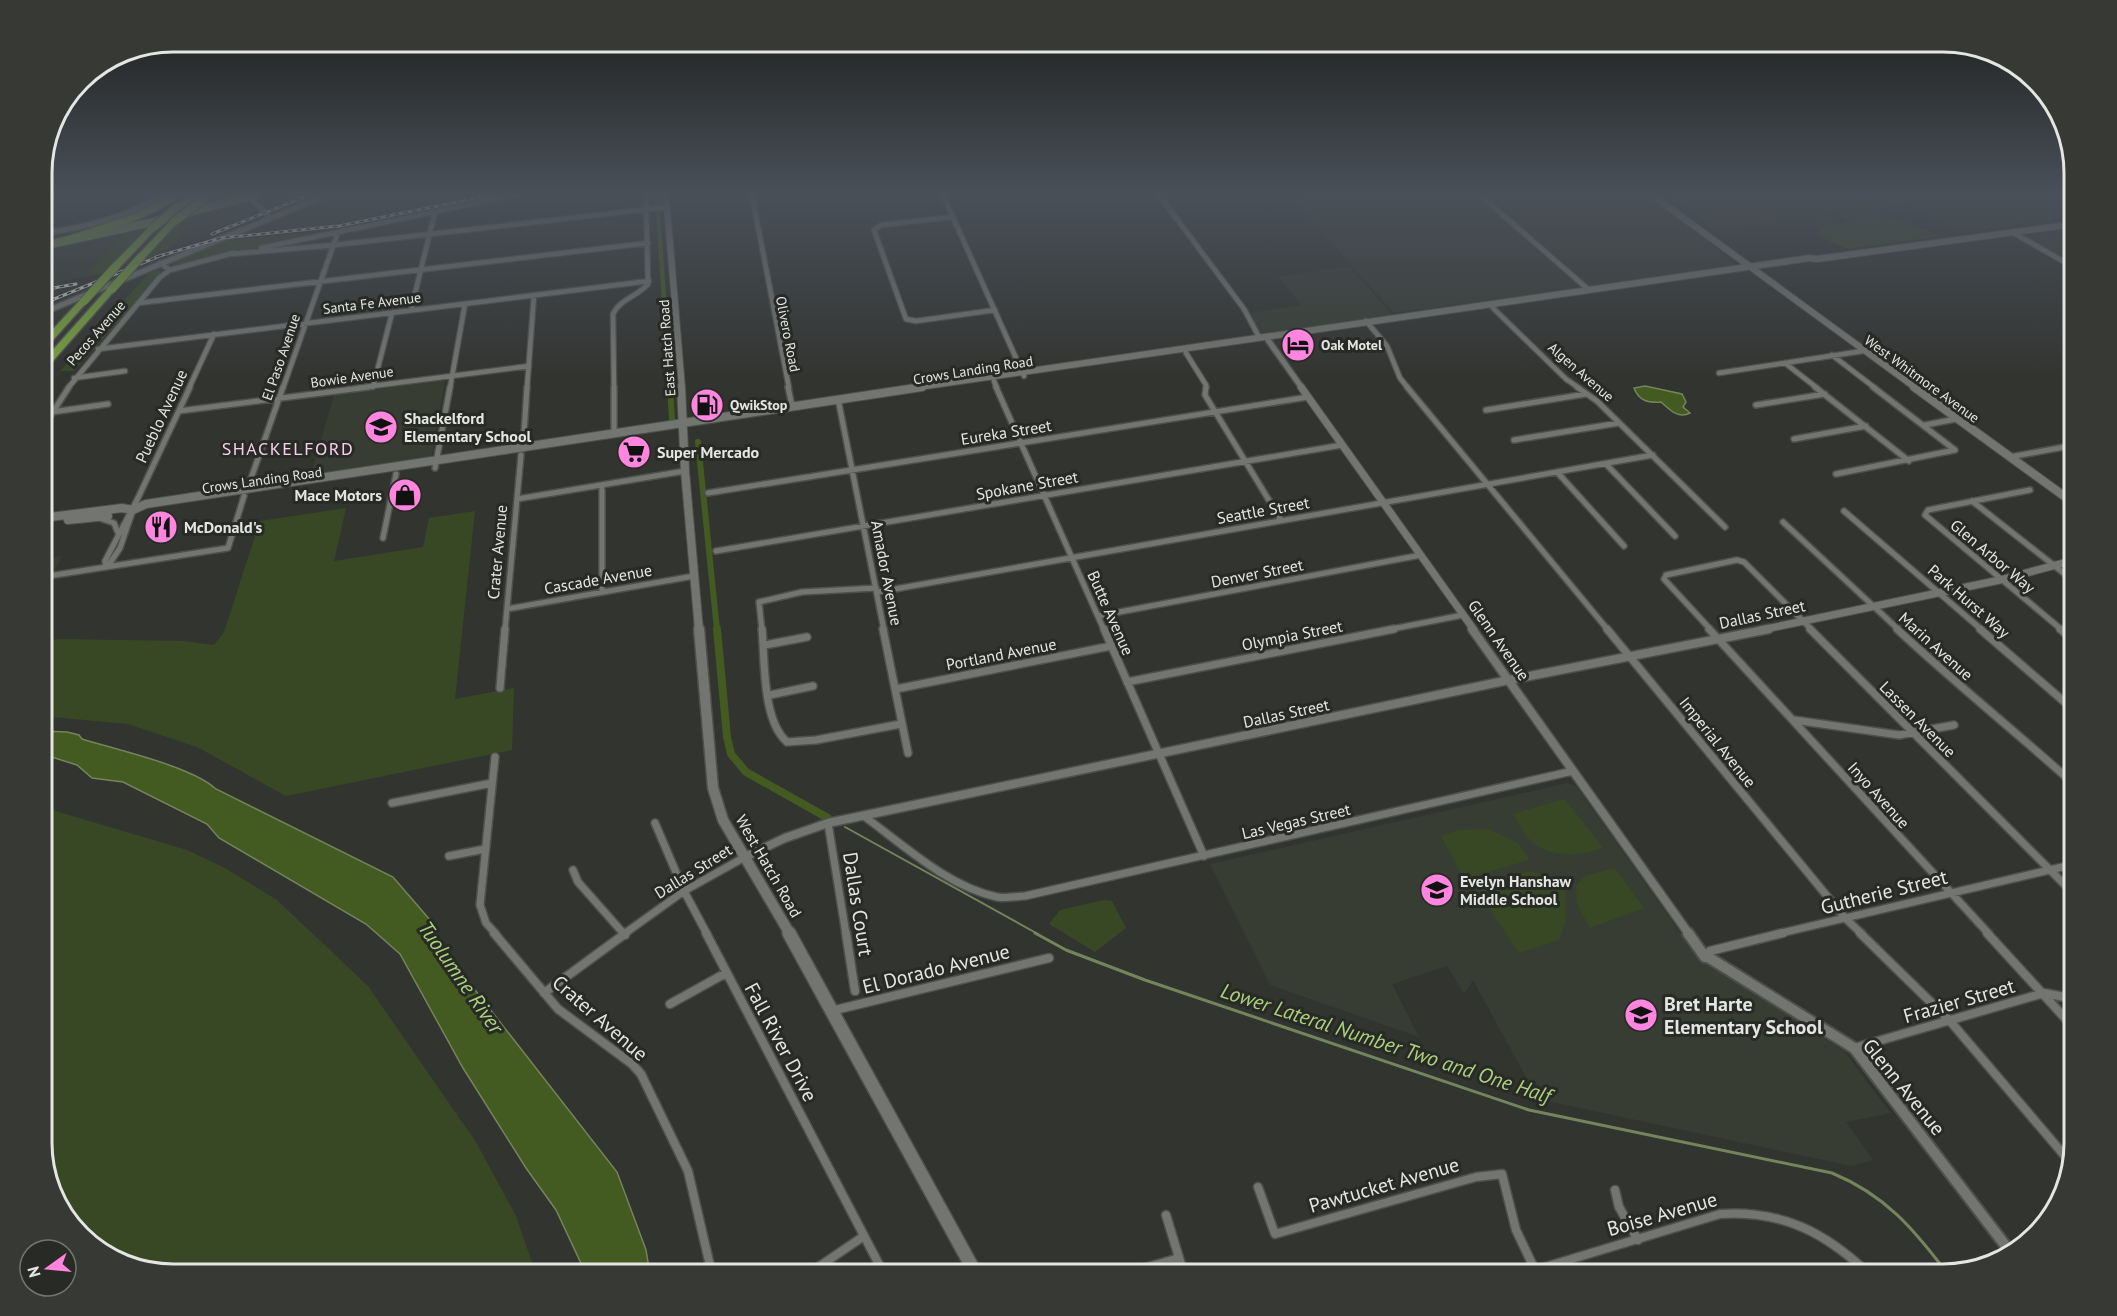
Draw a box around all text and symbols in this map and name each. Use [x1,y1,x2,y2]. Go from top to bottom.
street label: Santa Fe Avenue [322,288,422,318]
street label: Olivero Road [772,295,804,373]
street label: Pecos Avenue [63,297,129,369]
street label: East Hatch Road [655,299,679,397]
street label: El Paso Avenue [258,312,304,402]
hotel icon: Oak Motel [1280,327,1316,363]
street label: West Whitmore Avenue [1861,331,1983,427]
place label: Oak Motel [1321,336,1383,354]
street label: Algen Avenue [1544,338,1618,406]
street label: Crows Landing Road [912,352,1034,388]
street label: Bowie Avenue [309,362,395,392]
street label: Pueblo Avenue [131,366,191,466]
fuel station icon: QwikStop [689,387,725,423]
place label: QwikStop [730,396,788,414]
place label: Shackelford Elementary School [404,408,531,446]
school or university icon: Shackelford Elementary School [363,409,399,445]
street label: Eureka Street [959,415,1053,449]
supermarket icon: Super Mercado [616,434,652,470]
district label: SHACKELFORD [222,437,354,460]
place label: Super Mercado [657,442,760,462]
street label: Crows Landing Road [201,463,323,497]
street label: Spokane Street [974,466,1080,504]
shop icon: Mace Motors [387,477,423,513]
place label: Mace Motors [295,485,382,505]
street label: Seattle Street [1215,492,1311,528]
street label: Crater Avenue [483,504,511,600]
restaurant icon: McDonald's [143,509,179,545]
street label: Glen Arbor Way [1947,515,2040,598]
place label: McDonald's [184,517,263,537]
street label: Amador Avenue [867,519,907,627]
street label: Denver Street [1209,554,1305,592]
street label: Cascade Avenue [543,560,653,598]
street label: Park Hurst Way [1924,560,2015,642]
street label: Butte Avenue [1083,568,1139,658]
street label: Dallas Street [1717,595,1807,633]
street label: Glenn Avenue [1464,596,1534,684]
street label: Marin Avenue [1895,608,1977,684]
street label: Olympia Street [1240,615,1345,655]
street label: Portland Avenue [944,633,1058,675]
street label: Lassen Avenue [1876,677,1960,761]
street label: Imperial Avenue [1675,693,1761,791]
street label: Dallas Street [1241,694,1331,732]
street label: Inyo Avenue [1844,757,1914,833]
street label: Las Vegas Street [1240,799,1353,843]
street label: West Hatch Road [732,811,806,921]
street label: Dallas Street [651,839,736,903]
street label: Dallas Court [837,850,879,958]
street label: Gutherie Street [1818,864,1950,920]
place label: Evelyn Hanshaw Middle School [1460,871,1572,909]
school or university icon: Evelyn Hanshaw Middle School [1419,872,1455,908]
water label: Tuolumne River [412,915,511,1040]
street label: El Dorado Avenue [860,938,1012,1000]
street label: Crater Avenue [547,969,653,1067]
street label: Frazier Street [1900,973,2018,1029]
water label: Lower Lateral Number Two and One Half [1217,977,1559,1111]
street label: Fall River Drive [739,978,823,1106]
place label: Bret Harte Elementary School [1664,991,1823,1040]
school or university icon: Bret Harte Elementary School [1623,997,1659,1033]
street label: Glenn Avenue [1857,1033,1951,1141]
street label: Pawtucket Avenue [1306,1151,1462,1219]
street label: Boise Avenue [1604,1186,1720,1242]
north arrow [18,1238,78,1298]
text: N [22,1264,45,1280]

